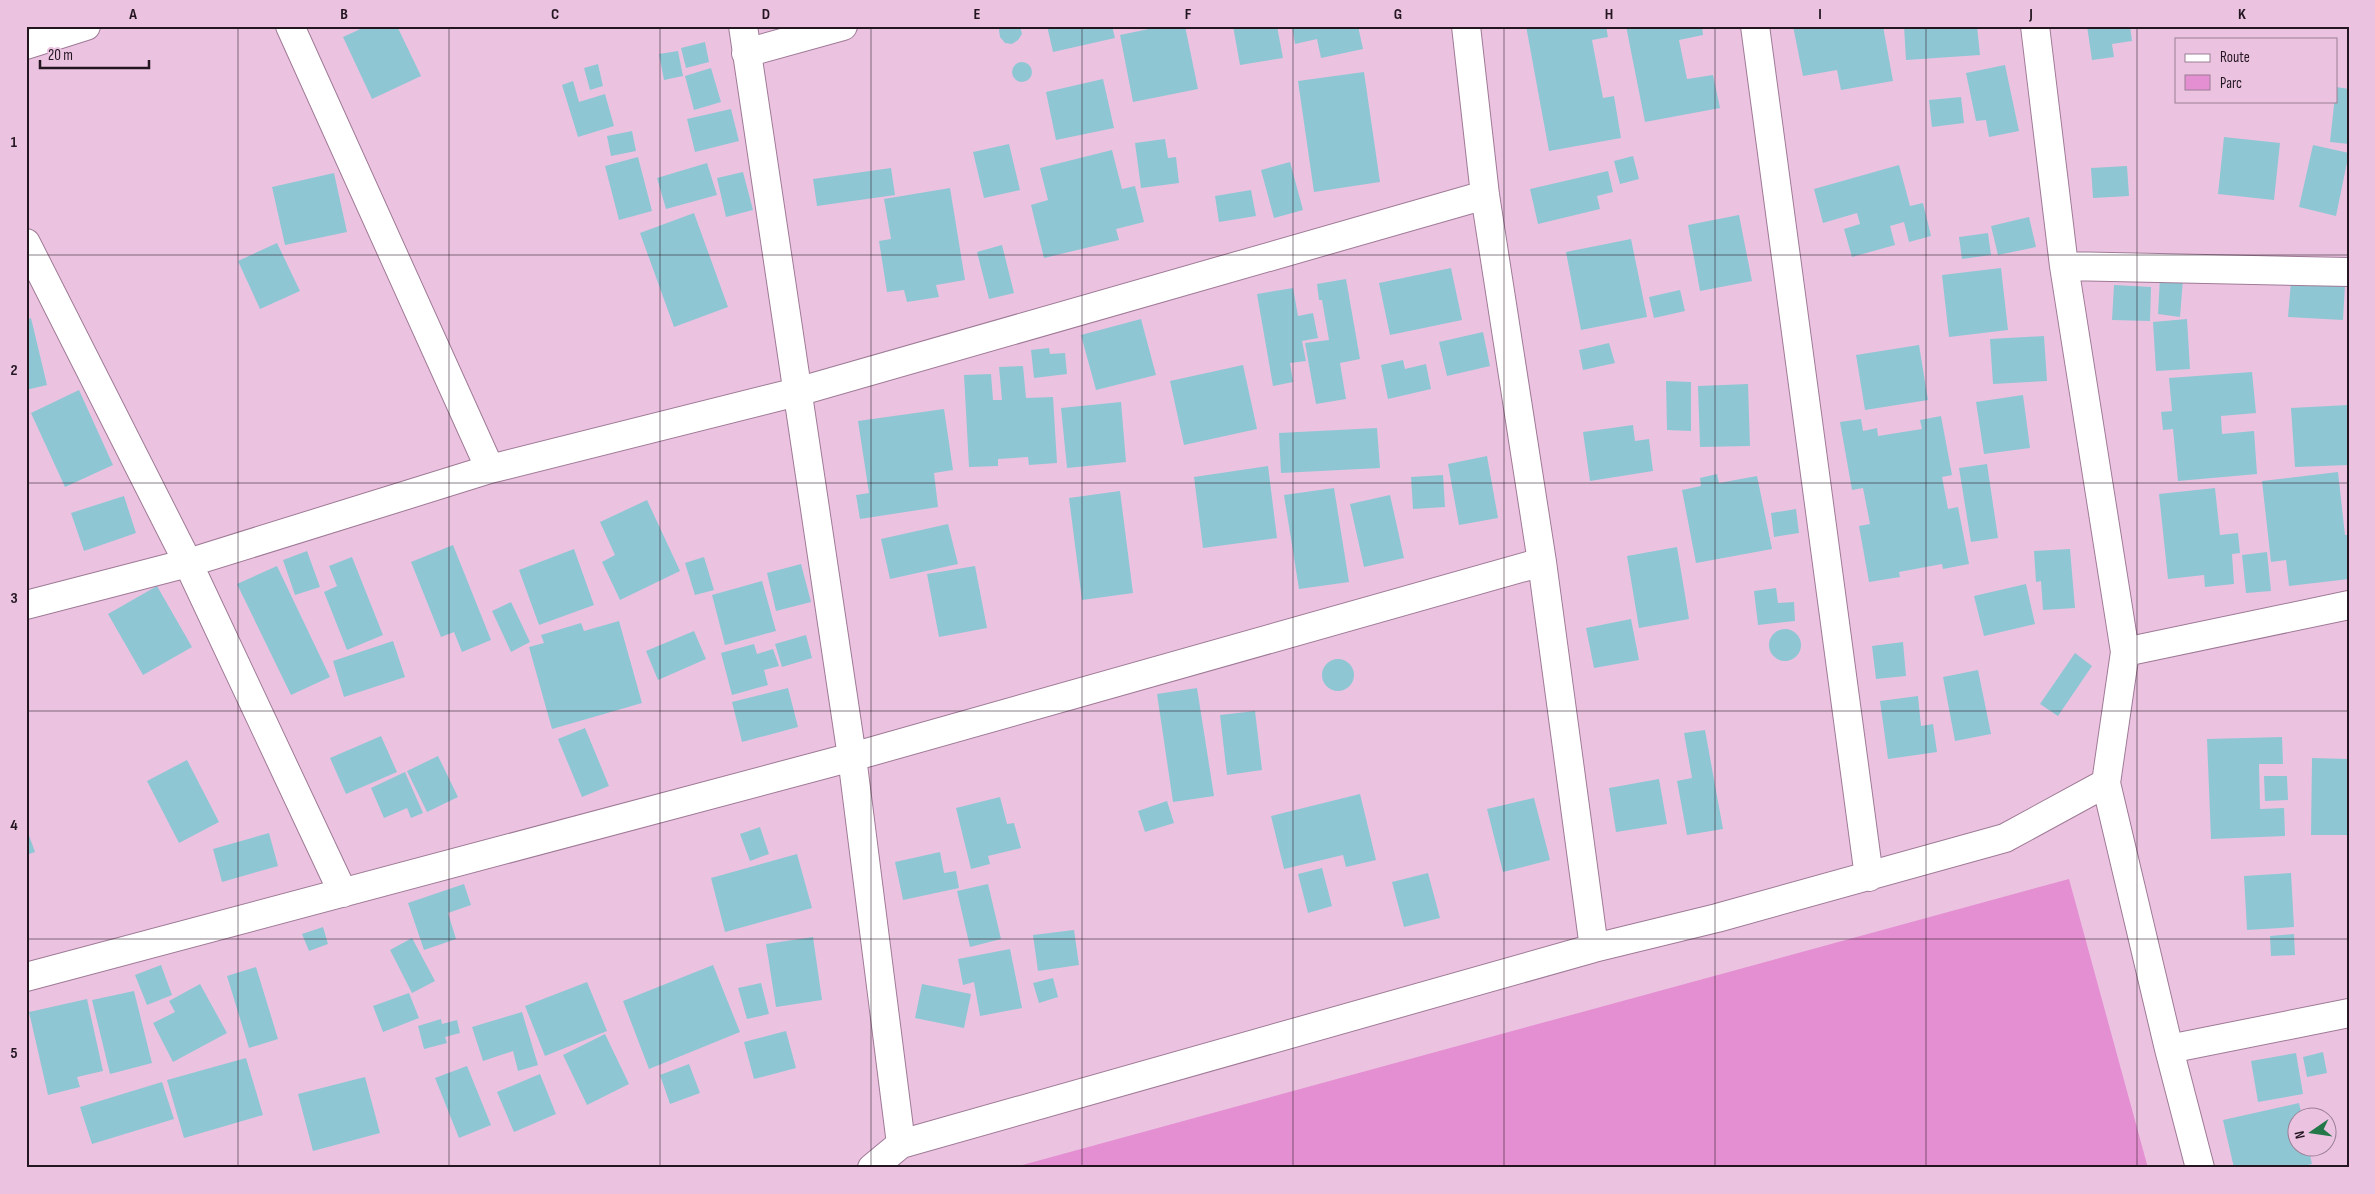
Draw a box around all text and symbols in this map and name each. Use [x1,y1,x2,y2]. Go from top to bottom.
text: A [128,5,137,24]
text: B [340,5,348,24]
text: C [551,5,559,24]
text: D [762,5,770,24]
text: E [974,5,981,24]
text: F [1185,5,1192,24]
text: G [1394,5,1402,24]
text: H [1605,5,1613,24]
text: I [1818,5,1822,24]
text: J [2028,5,2033,24]
text: K [2238,5,2246,24]
scale bar [40,38,149,70]
legend [2175,38,2338,102]
text: 20 m [48,46,73,65]
text: Route [2220,48,2250,67]
text: Parc [2220,74,2242,93]
text: 1 [11,133,18,152]
text: 2 [10,361,18,380]
text: 3 [10,589,18,608]
text: 4 [10,816,18,835]
text: 5 [10,1044,18,1063]
north arrow [2288,1106,2338,1156]
text: N [2291,1129,2309,1140]

